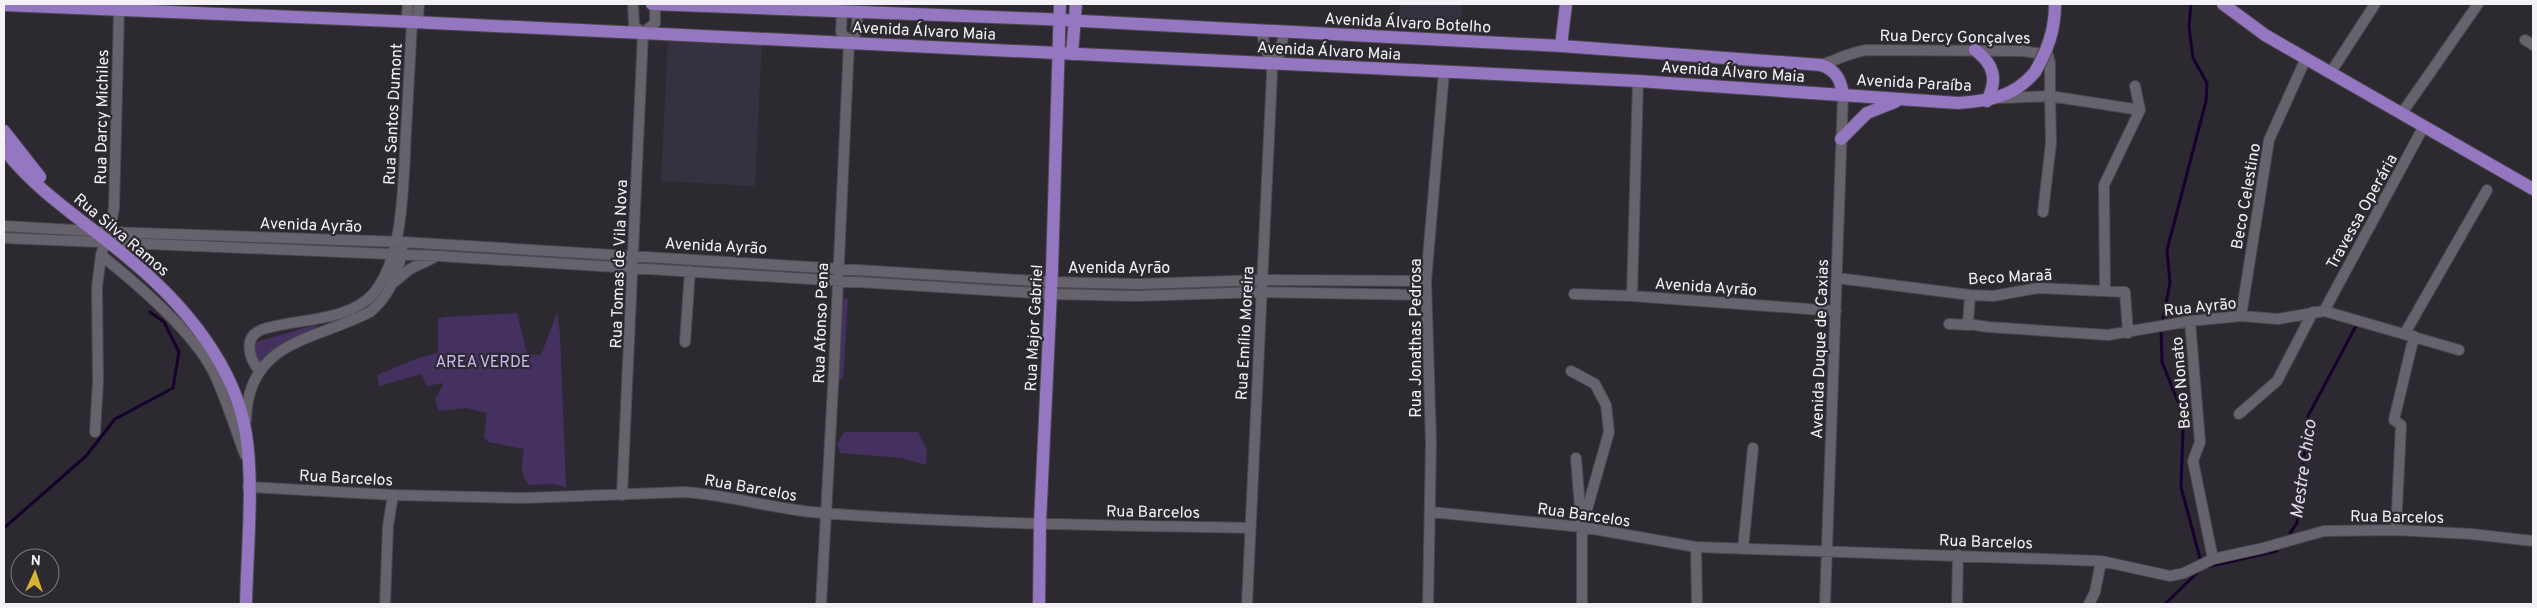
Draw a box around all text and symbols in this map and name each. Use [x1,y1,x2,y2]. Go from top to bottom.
street label: Avenida Álvaro Botelho [1324,8,1492,38]
street label: Avenida Álvaro Maia [852,16,996,46]
street label: Rua Dercy Gonçalves [1879,27,2031,49]
street label: Avenida Álvaro Maia [1257,36,1401,66]
street label: Rua Santos Dumont [380,43,408,186]
street label: Rua Darcy Michiles [92,49,114,185]
street label: Avenida Álvaro Maia [1660,56,1805,88]
street label: Avenida Paraíba [1856,71,1972,97]
street label: Beco Celestino [2228,142,2266,251]
street label: Travessa Operária [2323,151,2403,273]
street label: Rua Tomas de Vila Nova [607,179,633,349]
street label: Rua Silva Ramos [69,190,173,281]
street label: Avenida Ayrão [259,214,363,238]
street label: Avenida Ayrão [664,234,768,260]
street label: Rua Jonathas Pedrosa [1407,258,1427,418]
street label: Avenida Ayrão [1068,259,1170,279]
street label: Avenida Duque de Caxias [1808,259,1834,439]
street label: Rua Afonso Pena [810,262,834,384]
street label: Rua Major Gabriel [1022,264,1048,392]
street label: Rua Emílio Moreira [1232,266,1259,401]
street label: Beco Maraã [1968,266,2053,290]
street label: Avenida Ayrão [1654,274,1758,302]
street label: Rua Ayrão [2163,294,2238,322]
street label: Beco Nonato [2168,336,2196,430]
park label: AREA VERDE [436,353,530,373]
water label: Mestre Chico [2286,418,2323,520]
street label: Rua Barcelos [298,467,393,491]
street label: Rua Barcelos [703,471,799,507]
street label: Rua Barcelos [1536,500,1632,532]
street label: Rua Barcelos [1106,502,1200,524]
street label: Rua Barcelos [2350,507,2444,529]
street label: Rua Barcelos [1939,531,2033,555]
north arrow [10,548,60,598]
text: N [30,553,41,570]

